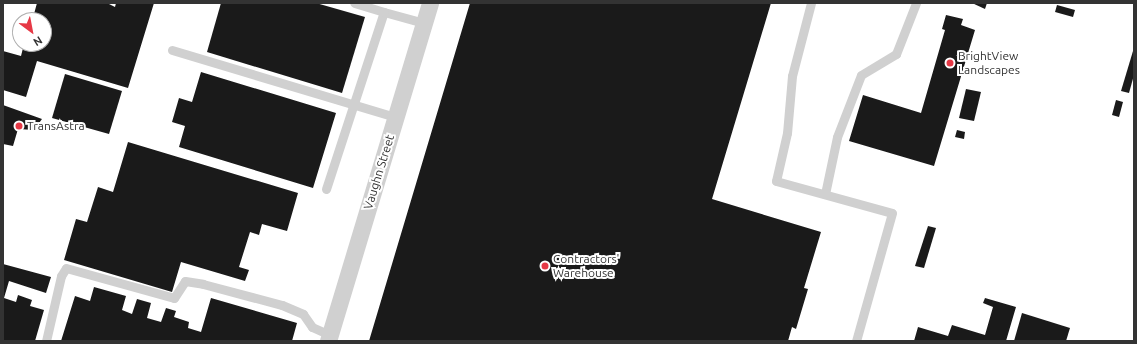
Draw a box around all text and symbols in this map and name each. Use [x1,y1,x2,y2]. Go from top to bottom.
north arrow [12,12,52,52]
text: N [31,34,44,49]
place label: BrightView Landscapes [958,49,1020,77]
marker: BrightView Landscapes [945,58,955,68]
place label: TransAstra [27,119,85,133]
marker: TransAstra [14,121,24,131]
street label: Vaughn Street [361,133,397,211]
place label: Contractors' Warehouse [553,252,619,280]
marker: Contractors' Warehouse [540,261,550,271]

